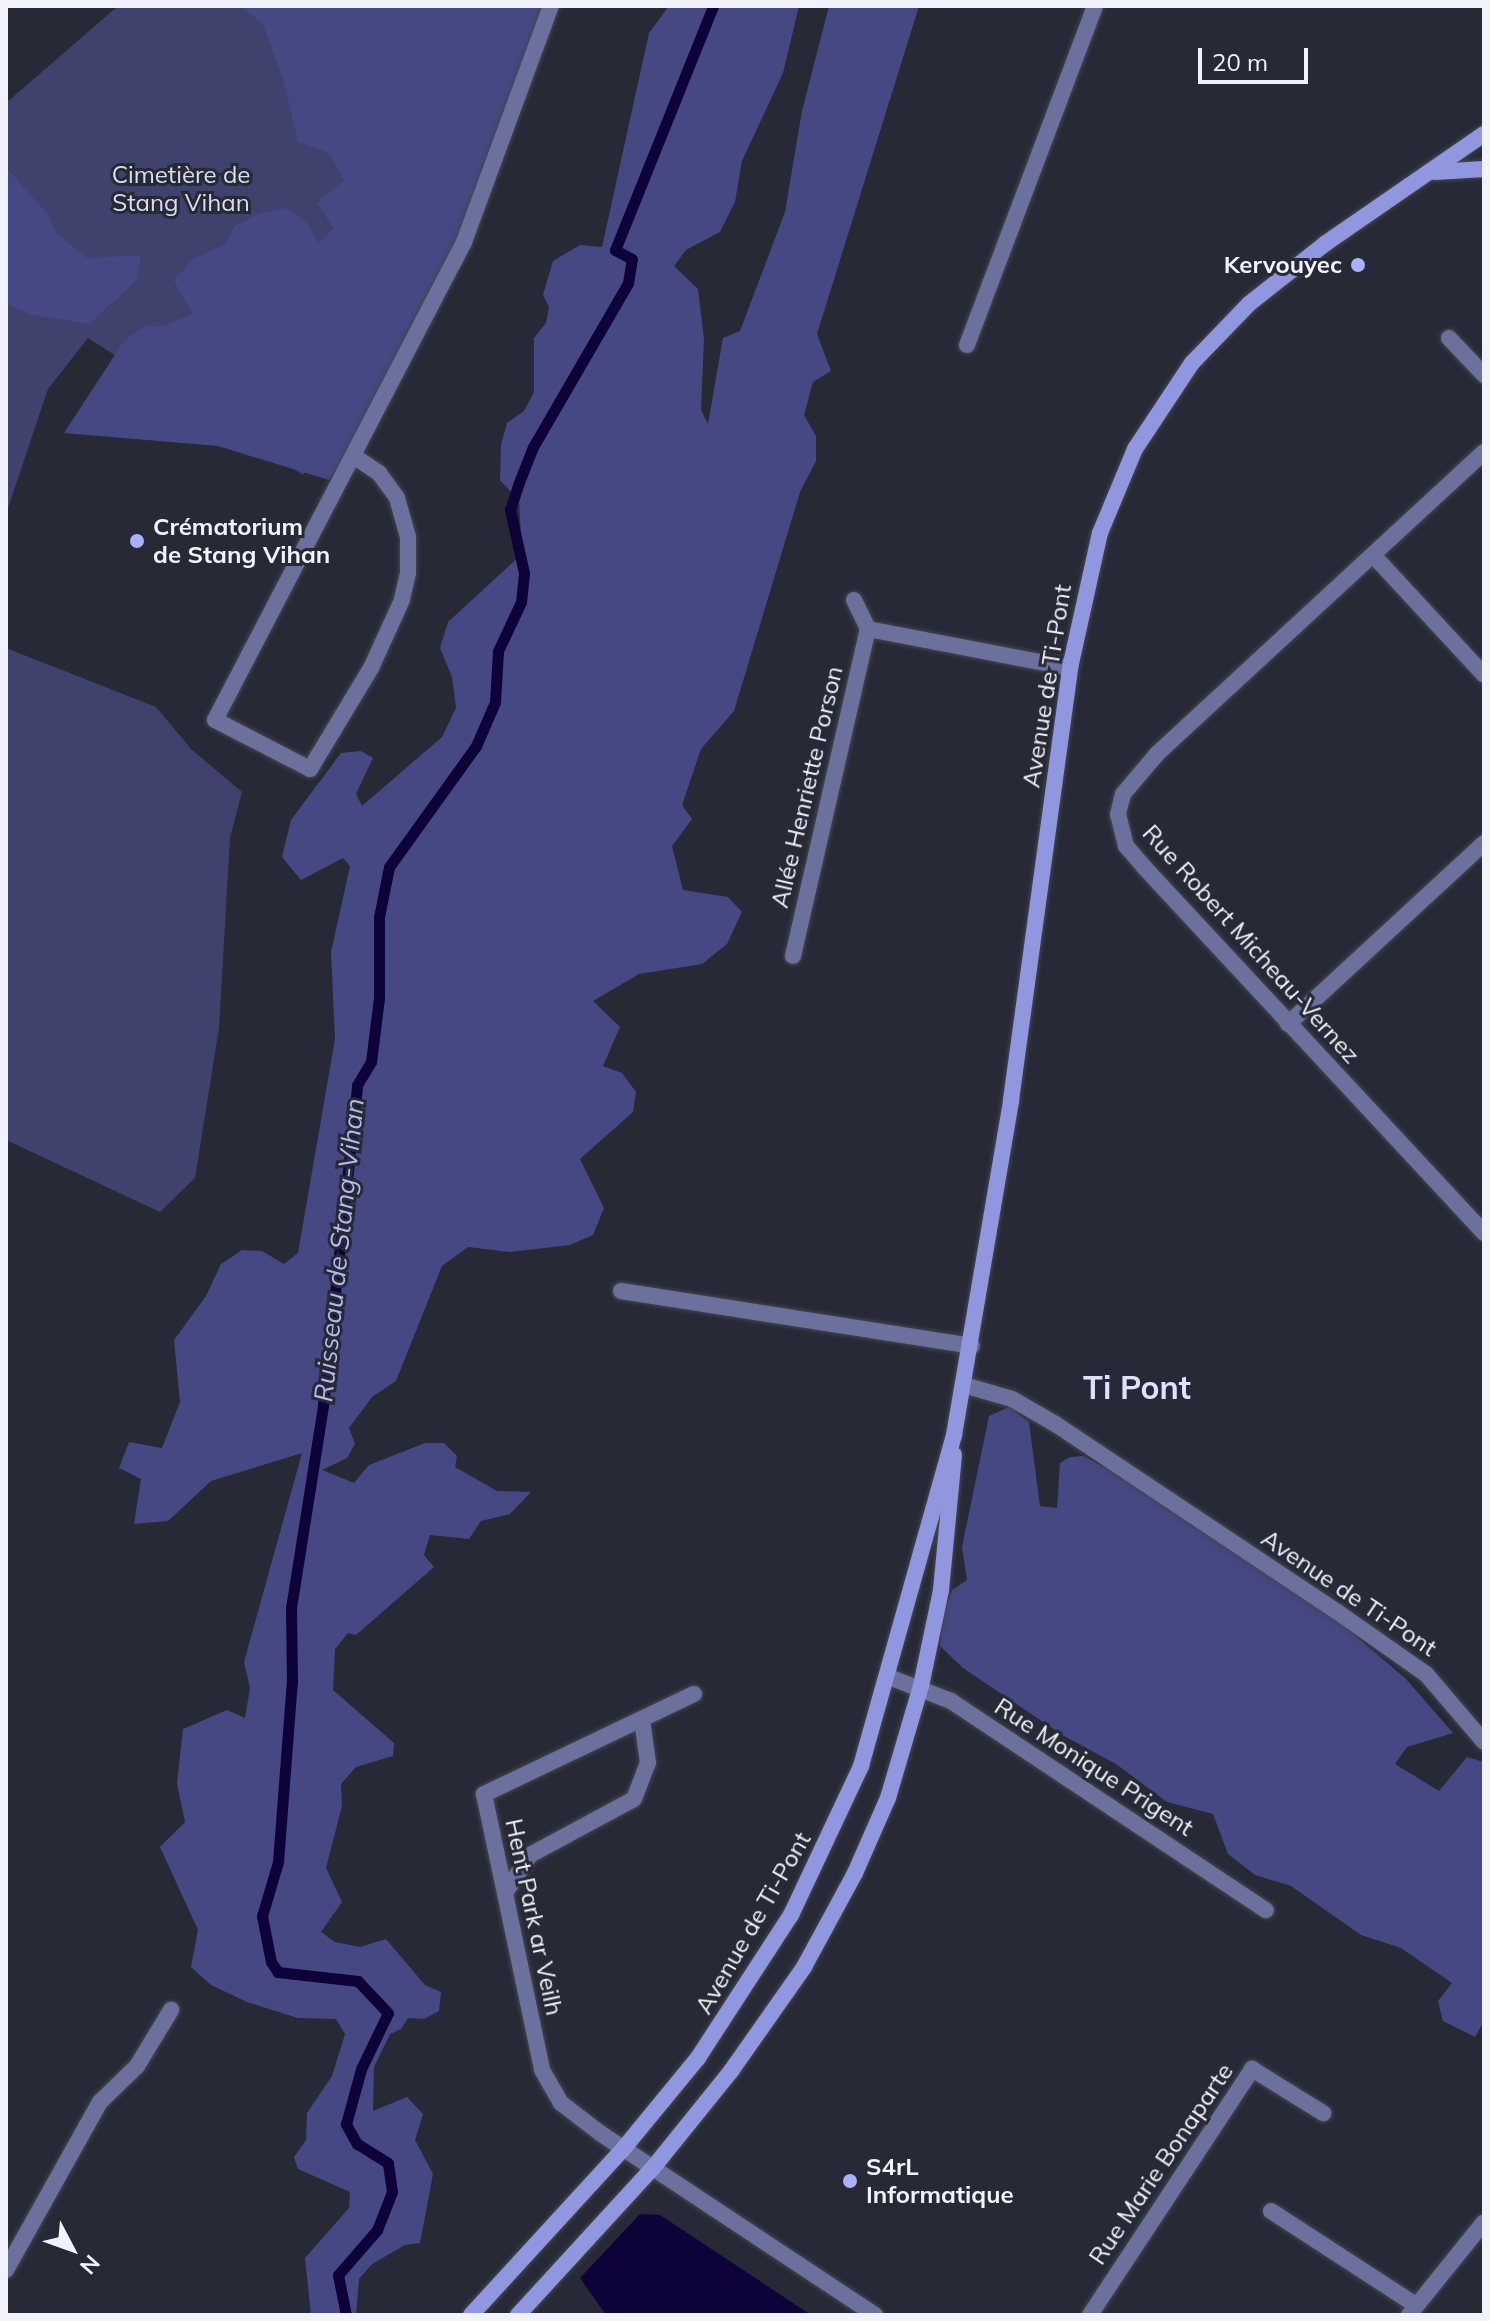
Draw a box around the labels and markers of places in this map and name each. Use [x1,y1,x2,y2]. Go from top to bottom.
place label: Kervouyec [1224,251,1342,279]
marker: Kervouyec [1349,256,1367,274]
place label: Crématorium de Stang Vihan [153,513,330,569]
marker: Crématorium de Stang Vihan [128,532,146,550]
place label: S4rL Informatique [866,2153,1014,2209]
marker: S4rL Informatique [841,2172,859,2190]

